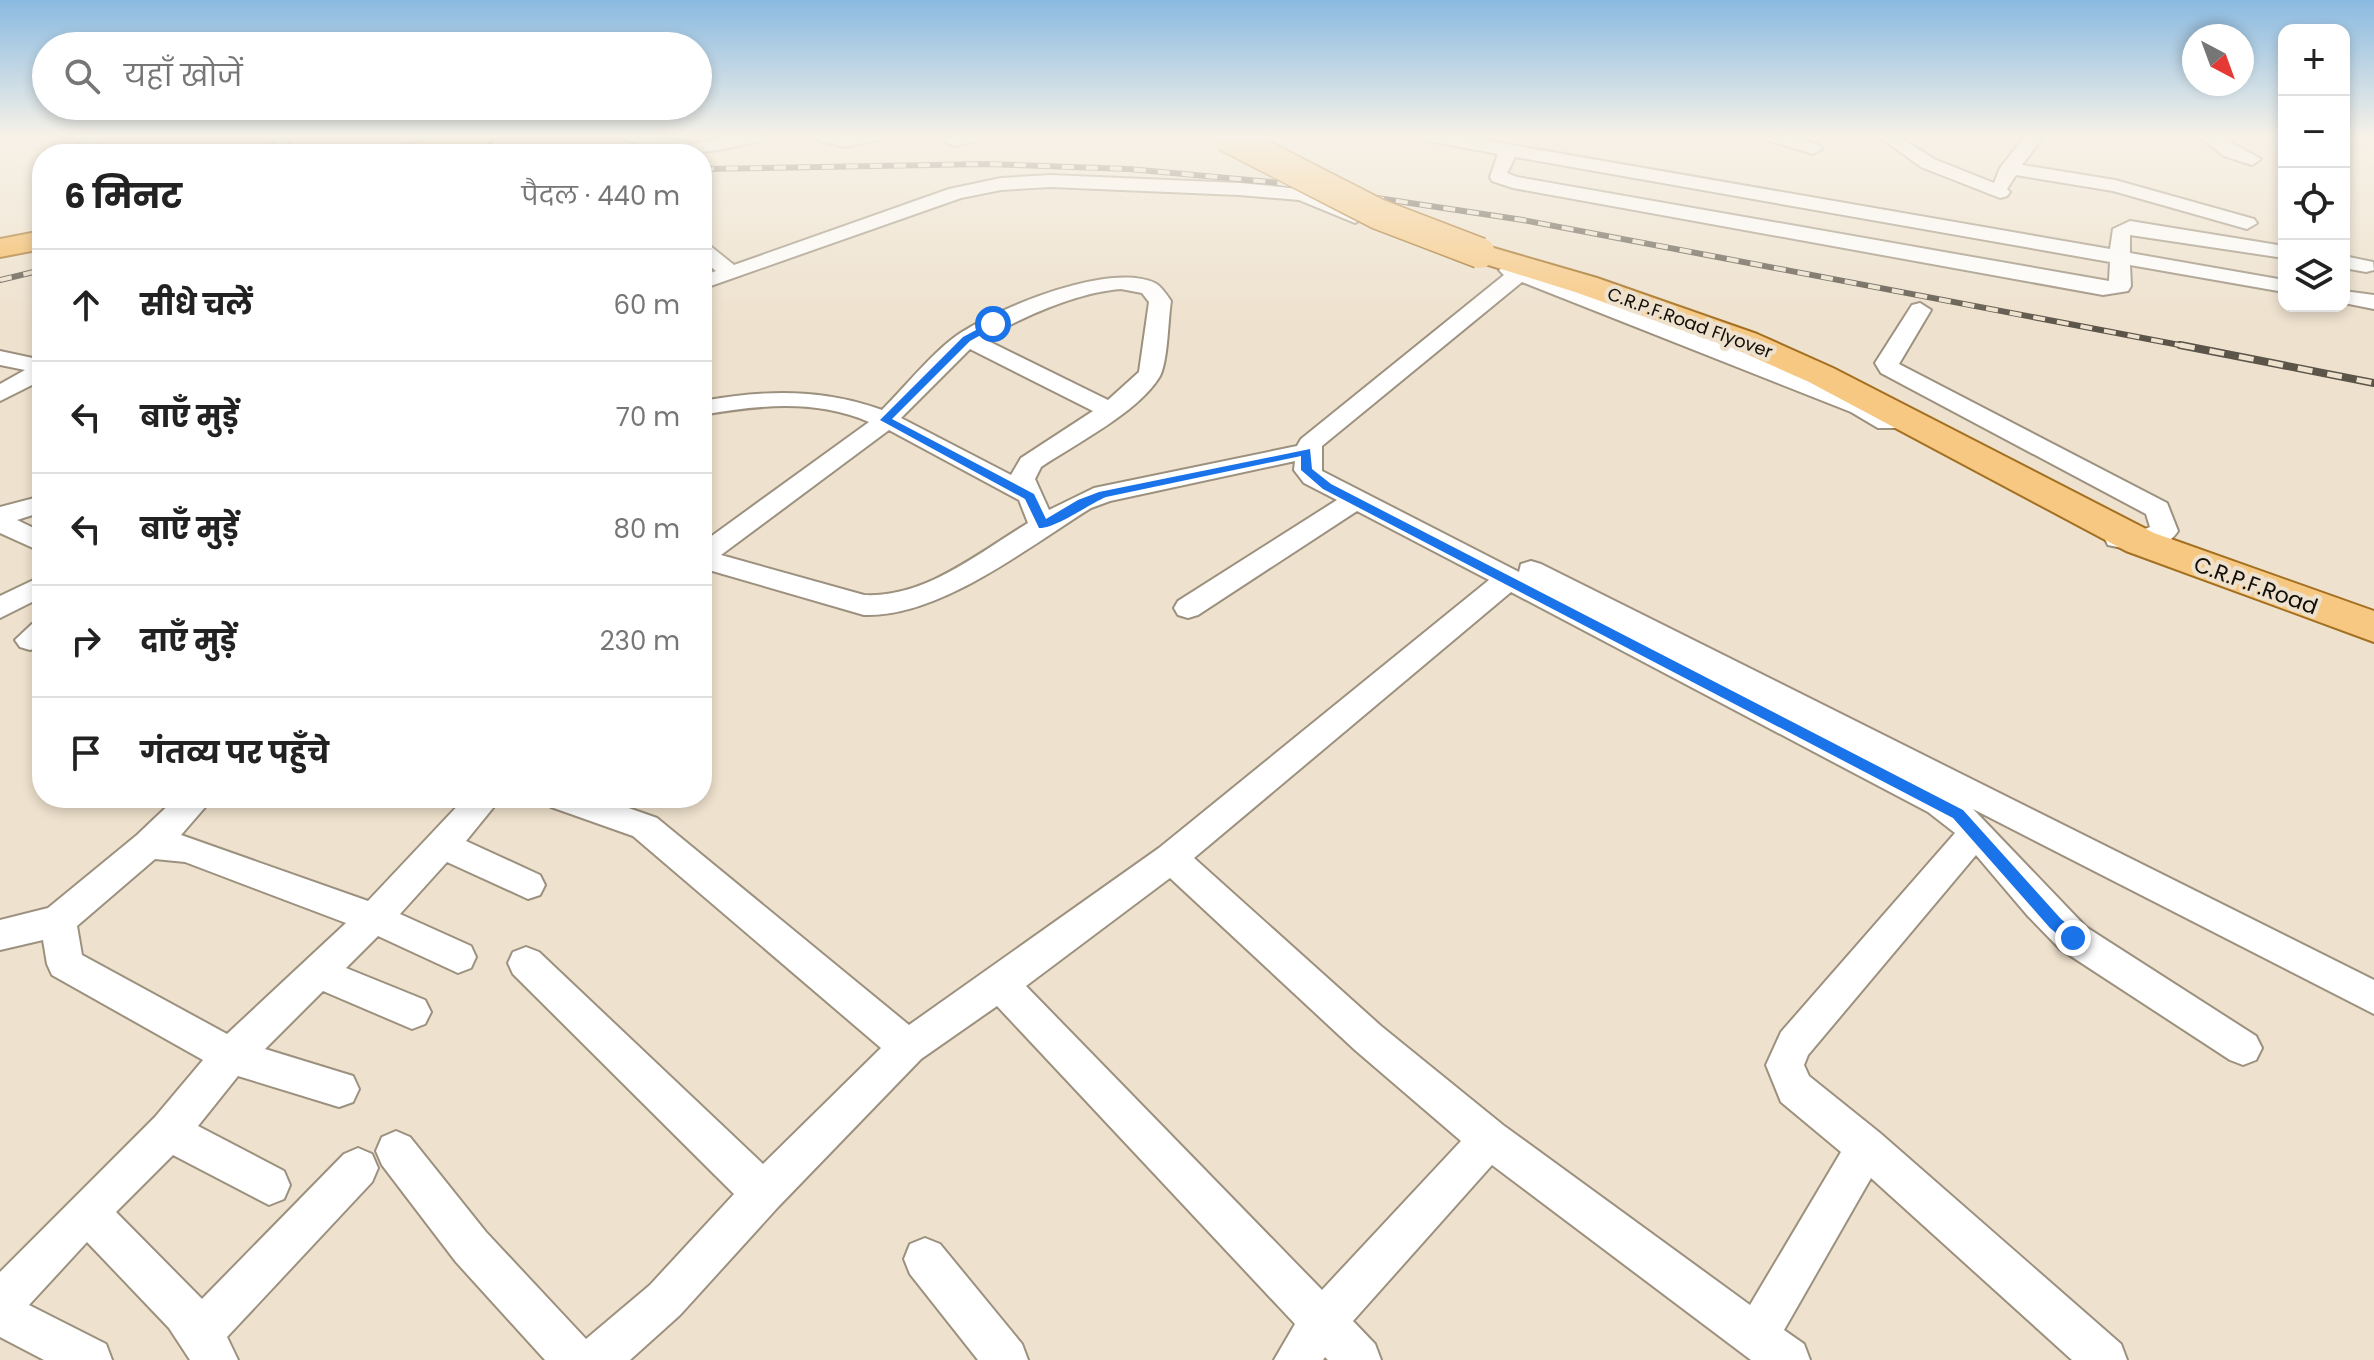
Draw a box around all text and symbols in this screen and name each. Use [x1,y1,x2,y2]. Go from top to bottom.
north arrow [2182,24,2254,96]
map controls [2278,24,2350,312]
button: + [2278,24,2350,96]
search box [32,32,712,120]
icon: search [60,54,104,98]
text: यहाँ खोजें [124,54,243,97]
button: − [2278,96,2350,168]
button: locate [2278,168,2350,240]
text: 6 मिनट [64,172,182,220]
text: पैदल · 440 m [521,178,680,214]
button: layers [2278,240,2350,312]
street label: C.R.P.F.Road Flyover [1604,281,1777,364]
icon: ahead [64,283,108,327]
text: सीधे चलें [140,283,253,326]
text: 60 m [613,287,680,323]
route start [975,306,1011,342]
icon: left [64,395,108,439]
text: बाएँ मुड़ें [140,395,238,438]
text: 70 m [616,399,680,435]
icon: left [64,507,108,551]
text: बाएँ मुड़ें [140,507,238,550]
text: 80 m [614,511,680,547]
street label: C.R.P.F.Road [2190,549,2322,622]
icon: right [64,619,108,663]
text: दाएँ मुड़ें [140,619,236,662]
text: 230 m [600,623,680,659]
icon: arrive [64,731,108,775]
text: गंतव्य पर पहुँचे [140,731,329,774]
route end [2055,920,2091,956]

